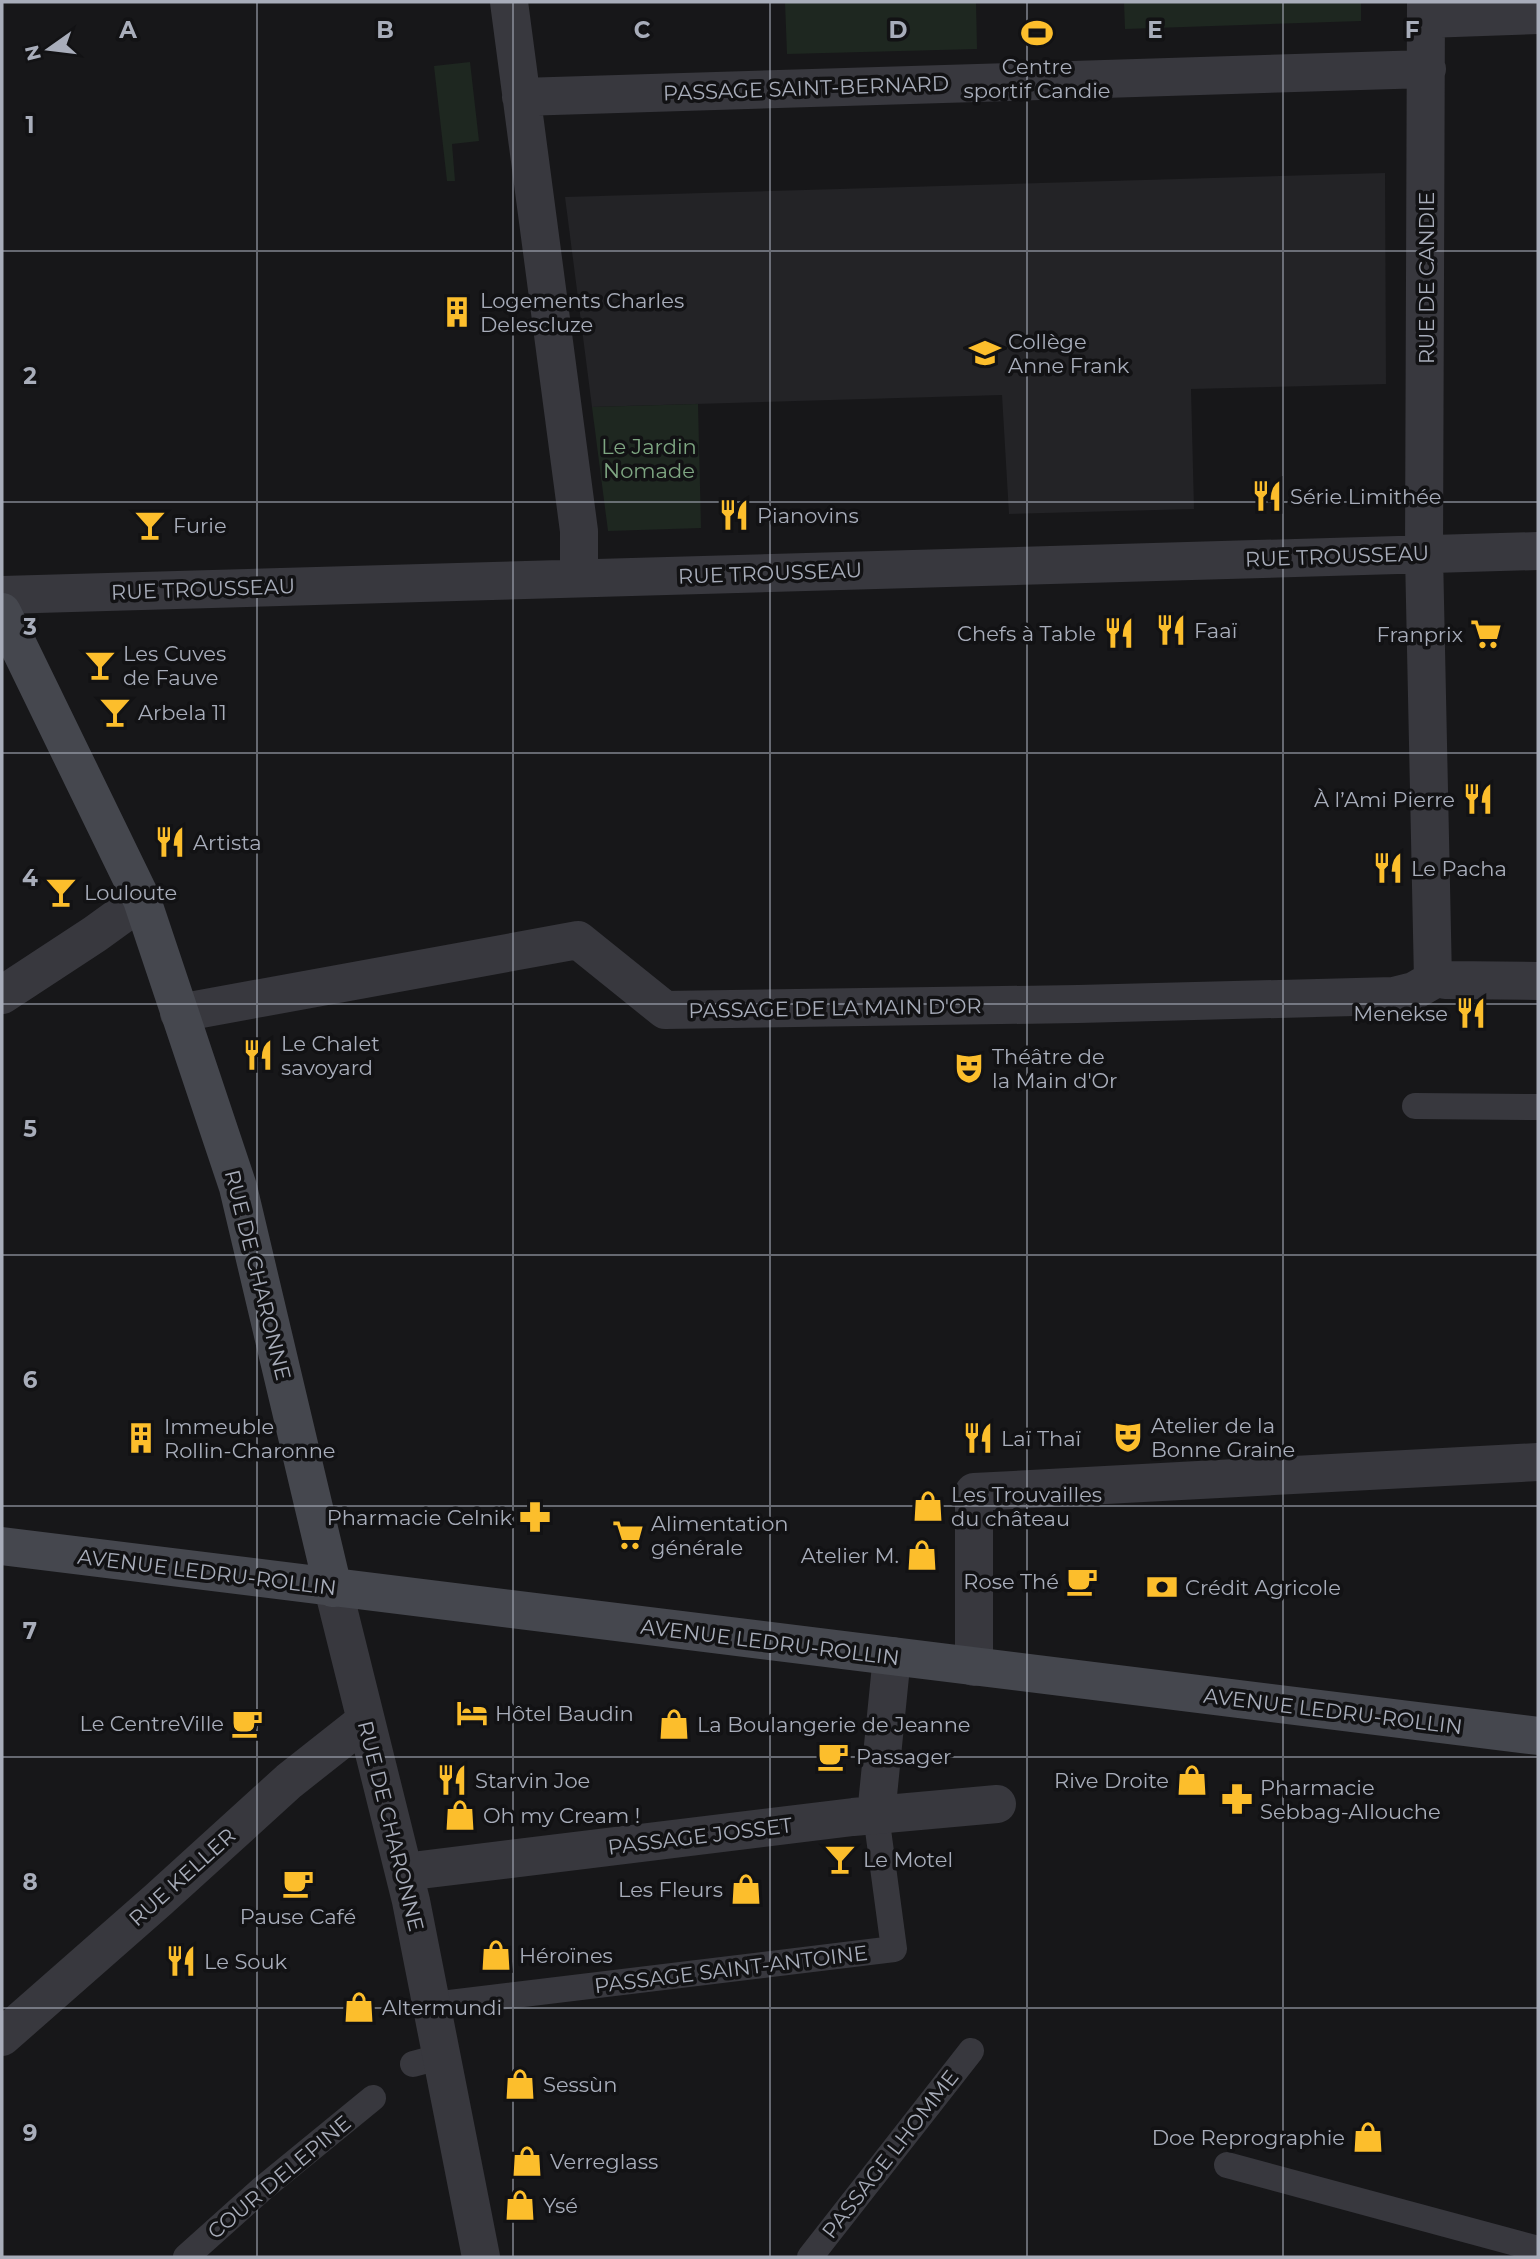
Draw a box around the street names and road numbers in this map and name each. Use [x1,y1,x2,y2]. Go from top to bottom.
street label: PASSAGE SAINT-BERNARD [663,71,949,105]
street label: RUE DE CANDIE [1414,192,1439,364]
street label: RUE TROUSSEAU [1245,540,1429,572]
street label: RUE TROUSSEAU [678,557,862,589]
street label: RUE TROUSSEAU [111,573,295,605]
street label: PASSAGE DE LA MAIN D'OR [688,993,982,1023]
street label: RUE DE CHARONNE [220,1167,296,1383]
street label: AVENUE LEDRU-ROLLIN [76,1544,338,1600]
street label: AVENUE LEDRU-ROLLIN [639,1614,901,1670]
street label: AVENUE LEDRU-ROLLIN [1202,1683,1464,1739]
street label: RUE DE CHARONNE [353,1718,429,1934]
street label: PASSAGE JOSSET [606,1812,794,1860]
street label: RUE KELLER [124,1823,240,1931]
street label: PASSAGE SAINT-ANTOINE [593,1940,869,1998]
street label: PASSAGE LHOMME [816,2065,964,2243]
street label: COUR DELEPINE [202,2110,356,2244]

